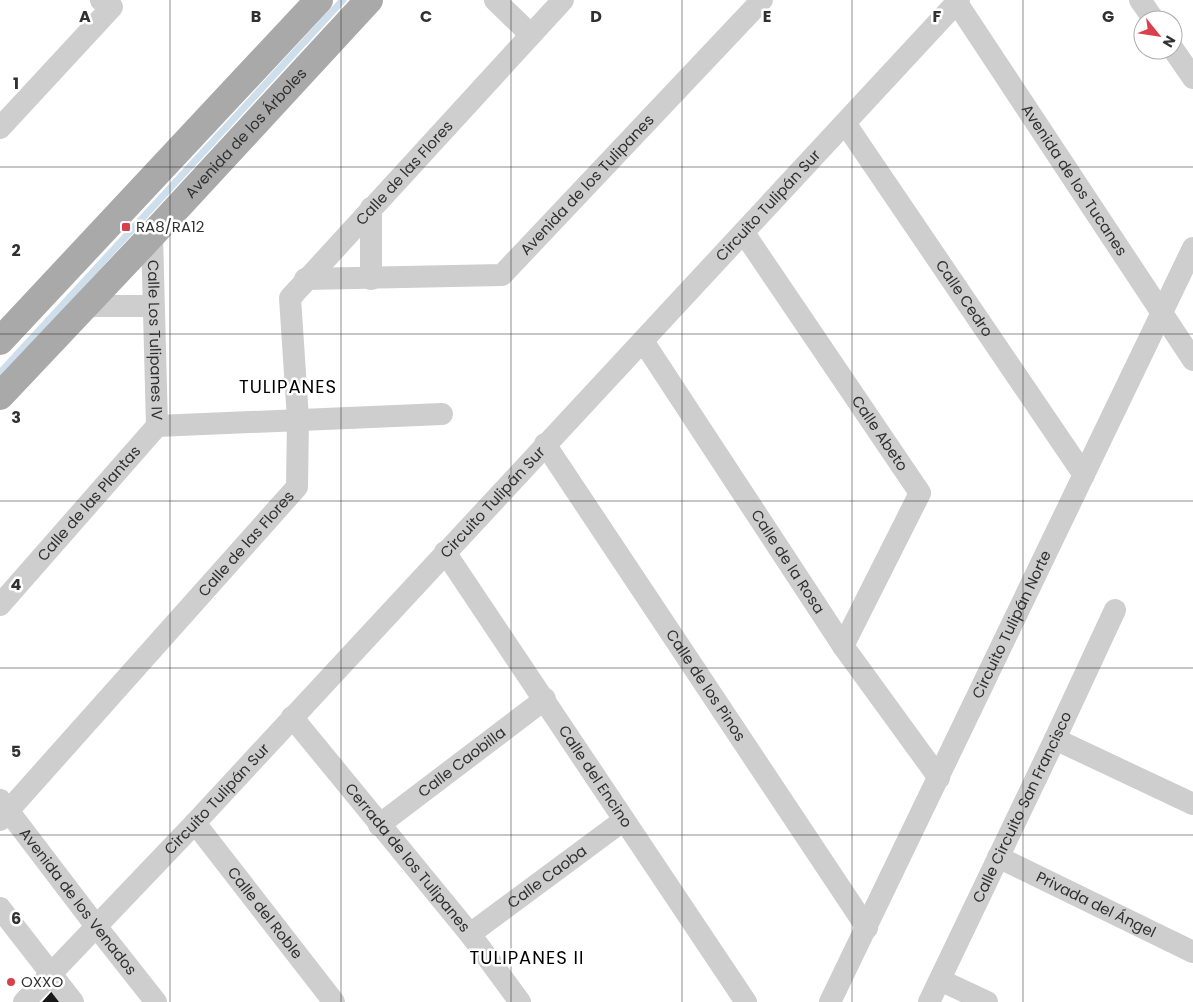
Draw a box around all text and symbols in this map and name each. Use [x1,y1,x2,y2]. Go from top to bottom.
text: A [79,5,91,28]
text: B [251,5,261,28]
text: C [420,5,432,28]
text: D [590,5,602,28]
text: E [763,5,771,28]
text: F [933,5,942,28]
text: G [1102,5,1114,28]
north arrow [1133,10,1183,60]
text: N [1158,32,1181,51]
street label: Avenida de los Árboles [180,63,311,203]
text: 1 [13,72,19,95]
street label: Avenida de los Tucanes [1017,100,1132,260]
street label: Avenida de los Tulipanes [515,110,659,259]
street label: Calle de las Flores [351,116,458,230]
street label: Circuito Tulipán Sur [711,144,825,266]
place label: RA8/RA12 [136,216,205,237]
marker: RA8/RA12 [120,221,132,233]
text: 2 [11,239,21,262]
street label: Calle Cedro [931,256,998,341]
street label: Calle Los Tulipanes IV [143,259,168,420]
district label: TULIPANES [239,374,337,399]
street label: Calle Abeto [847,391,913,475]
text: 3 [11,406,21,429]
street label: Calle de las Plantas [32,441,145,565]
street label: Circuito Tulipán Sur [435,441,550,563]
street label: Calle de las Flores [193,486,299,601]
street label: Calle de la Rosa [746,505,830,618]
street label: Circuito Tulipán Norte [967,547,1056,702]
text: 4 [11,573,22,596]
street label: Calle de los Pinos [661,625,751,745]
street label: Calle Circuito San Francisco [967,708,1076,906]
street label: Calle del Encino [554,721,637,831]
street label: Calle Caobilla [413,722,510,802]
street label: Circuito Tulipán Sur [159,738,274,859]
text: 5 [11,740,21,763]
street label: Cerrada de los Tulipanes [340,778,475,937]
street label: Avenida de los Venados [15,823,142,979]
street label: Calle Caoba [503,840,591,913]
street label: Calle del Roble [223,862,308,963]
street label: Privada del Ángel [1033,866,1160,942]
text: 6 [11,907,21,930]
district label: TULIPANES II [470,945,584,970]
place label: OXXO [21,971,63,992]
marker: OXXO [5,976,17,988]

